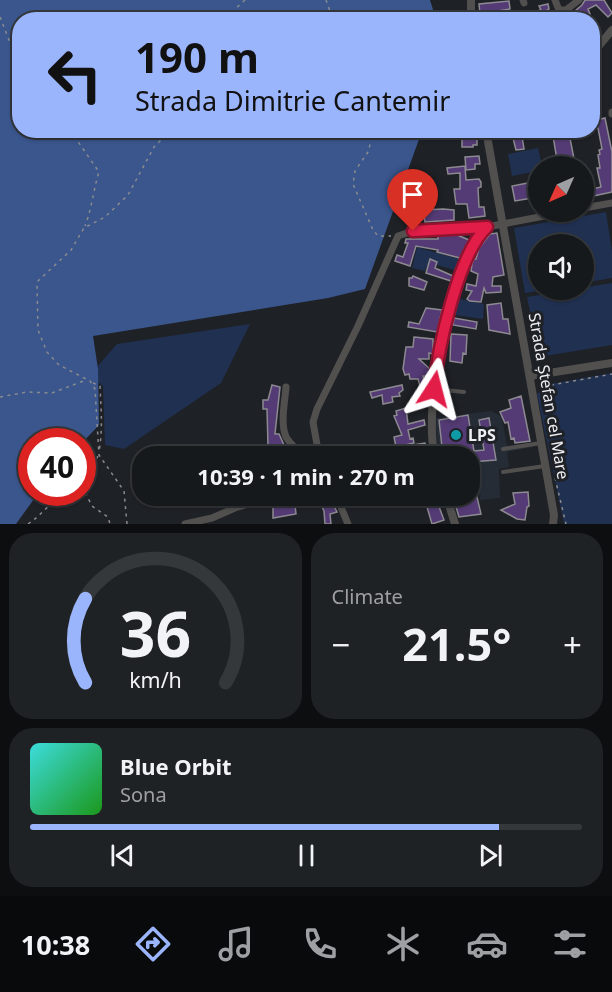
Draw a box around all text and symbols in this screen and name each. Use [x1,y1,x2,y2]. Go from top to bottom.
text: 190 m [135,28,259,85]
icon: left [36,36,114,114]
text: Strada Dimitrie Cantemir [135,82,450,119]
north arrow [528,156,594,222]
map controls [528,156,594,300]
pin [387,169,438,231]
icon: arrive [396,178,429,211]
button: sound [528,234,594,300]
street label: Strada Ștefan cel Mare [524,311,574,481]
position arrow [402,357,466,421]
place label: LPS [468,424,496,446]
speed limit sign: 40 [18,428,96,506]
marker: LPS [449,428,463,442]
text: 10:39 · 1 min · 270 m [197,461,415,491]
text: Climate [332,583,403,610]
text: 36 [120,590,191,675]
text: 21.5° [402,613,511,674]
text: − [332,622,350,667]
text: + [563,622,582,667]
text: km/h [129,665,182,694]
text: Blue Orbit [120,751,232,781]
text: Sona [120,781,167,808]
icon: previous [106,839,139,872]
icon: pause [290,839,323,872]
icon: next [474,839,507,872]
icon: directions [132,923,174,965]
icon: music [215,923,257,965]
icon: phone [299,923,341,965]
icon: climate [382,923,424,965]
icon: car [466,923,508,965]
icon: filters [549,923,591,965]
text: 10:38 [21,926,90,963]

